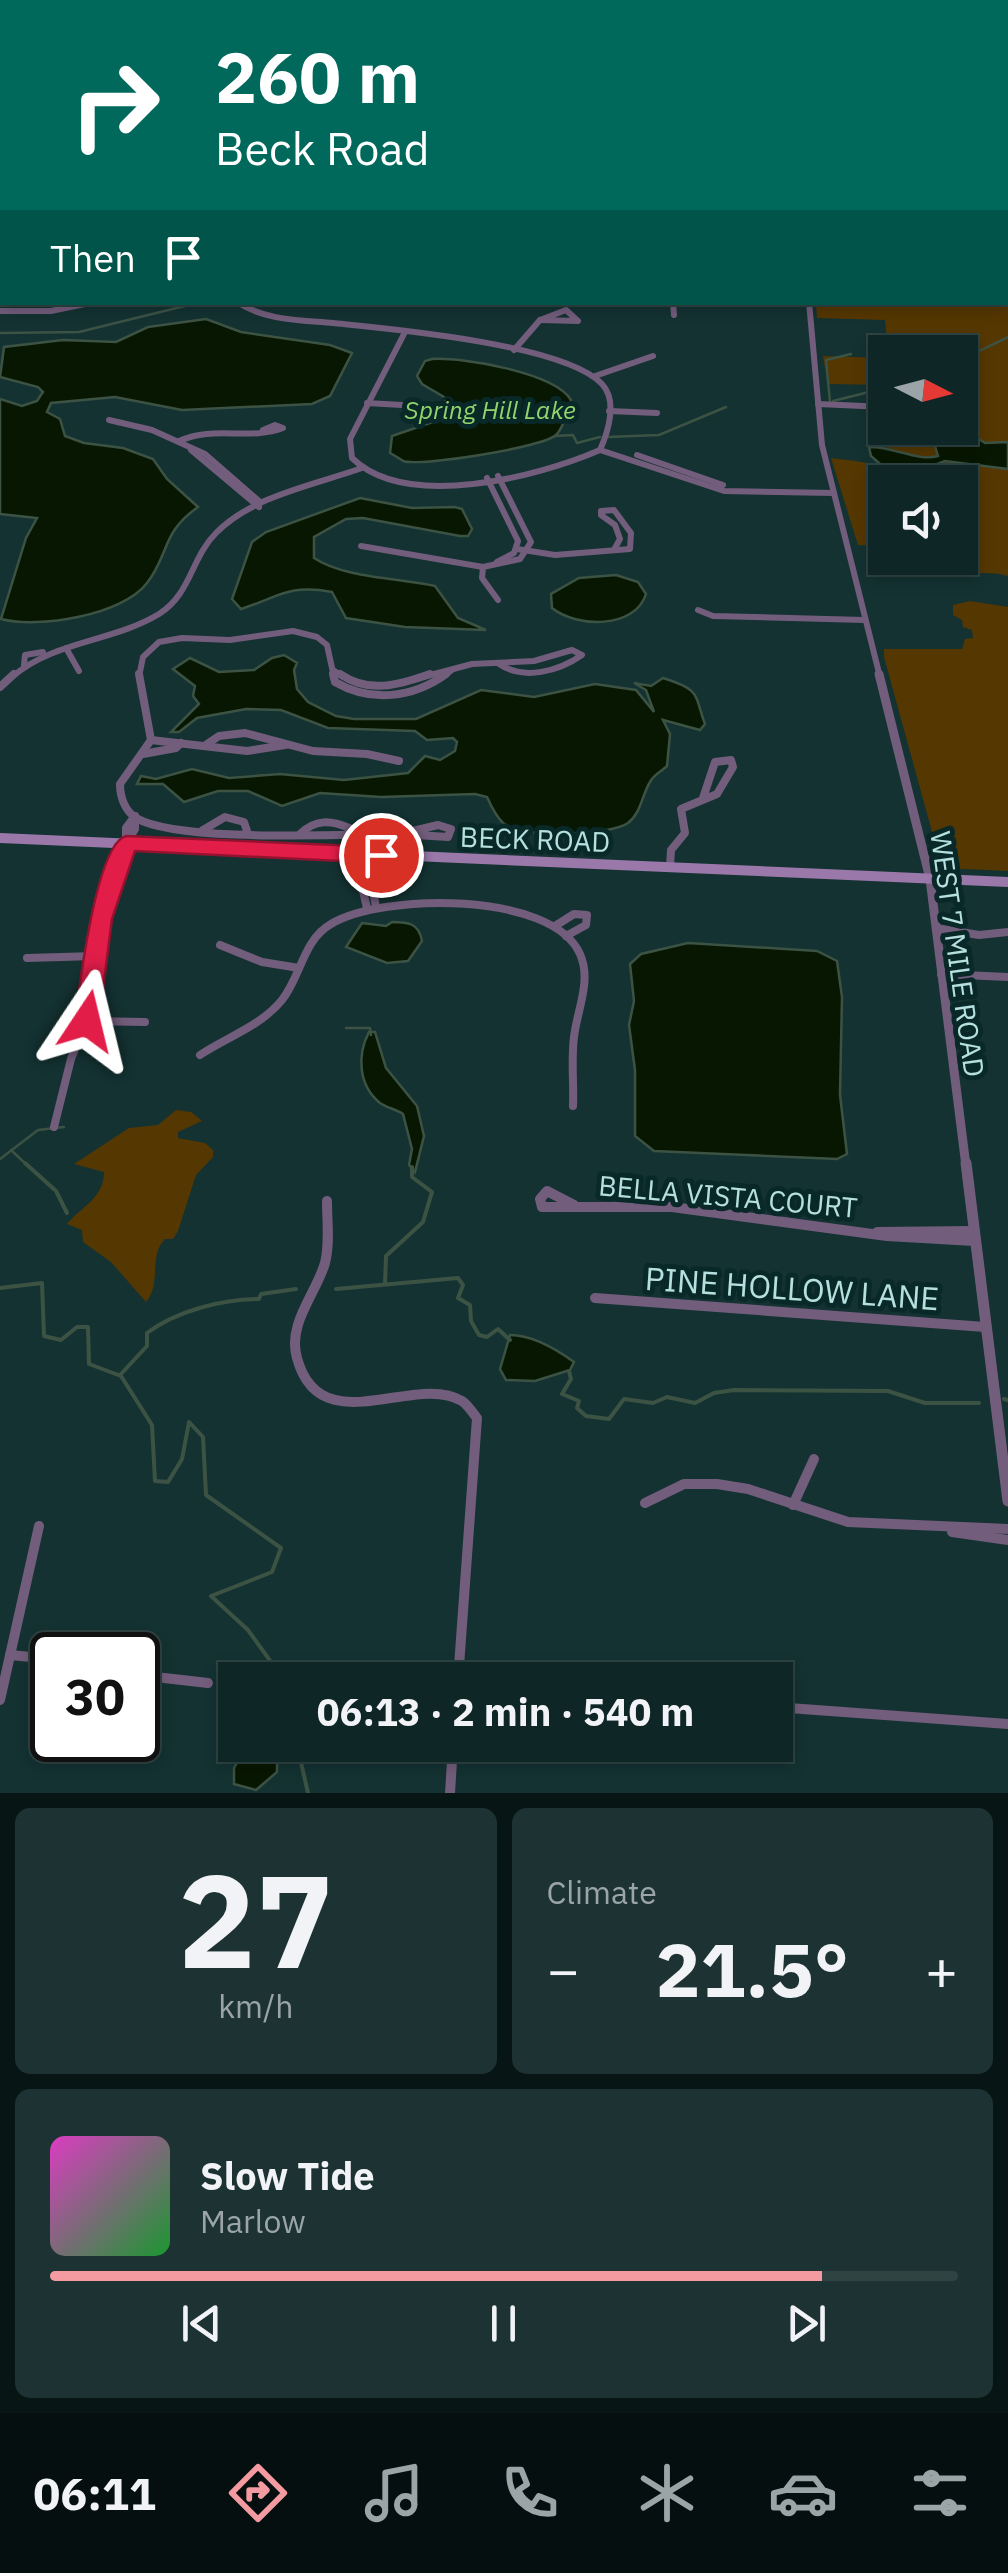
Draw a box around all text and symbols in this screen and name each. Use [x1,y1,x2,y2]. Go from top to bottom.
text: 260 m [215,31,420,122]
icon: right [50,40,180,170]
text: Beck Road [215,119,430,177]
icon: arrive [156,230,211,285]
text: Then [50,233,136,282]
north arrow [868,335,978,445]
map controls [868,335,978,575]
water label: Spring Hill Lake [404,393,576,426]
button: sound [868,465,978,575]
pin [339,813,424,898]
street label: BECK ROAD [459,818,611,860]
icon: arrive [354,828,409,883]
street label: WEST 7 MILE ROAD [922,829,994,1079]
position arrow [35,969,139,1073]
street label: BELLA VISTA COURT [597,1166,859,1226]
street label: PINE HOLLOW LANE [644,1257,940,1319]
speed limit sign: 30 [30,1632,160,1762]
text: 06:13 · 2 min · 540 m [317,1687,694,1736]
text: 27 [178,1835,334,2004]
text: Climate [547,1871,657,1913]
text: 21.5° [655,1920,849,2018]
text: − [547,1934,580,2005]
text: + [925,1934,958,2005]
text: km/h [218,1985,293,2027]
text: Slow Tide [200,2151,375,2200]
text: Marlow [200,2200,306,2242]
icon: previous [174,2296,229,2351]
icon: pause [476,2296,531,2351]
icon: next [779,2296,834,2351]
icon: directions [223,2458,293,2528]
icon: music [359,2458,429,2528]
icon: phone [495,2458,565,2528]
icon: climate [632,2458,702,2528]
icon: car [768,2458,838,2528]
icon: filters [905,2458,975,2528]
text: 06:11 [33,2464,156,2522]

